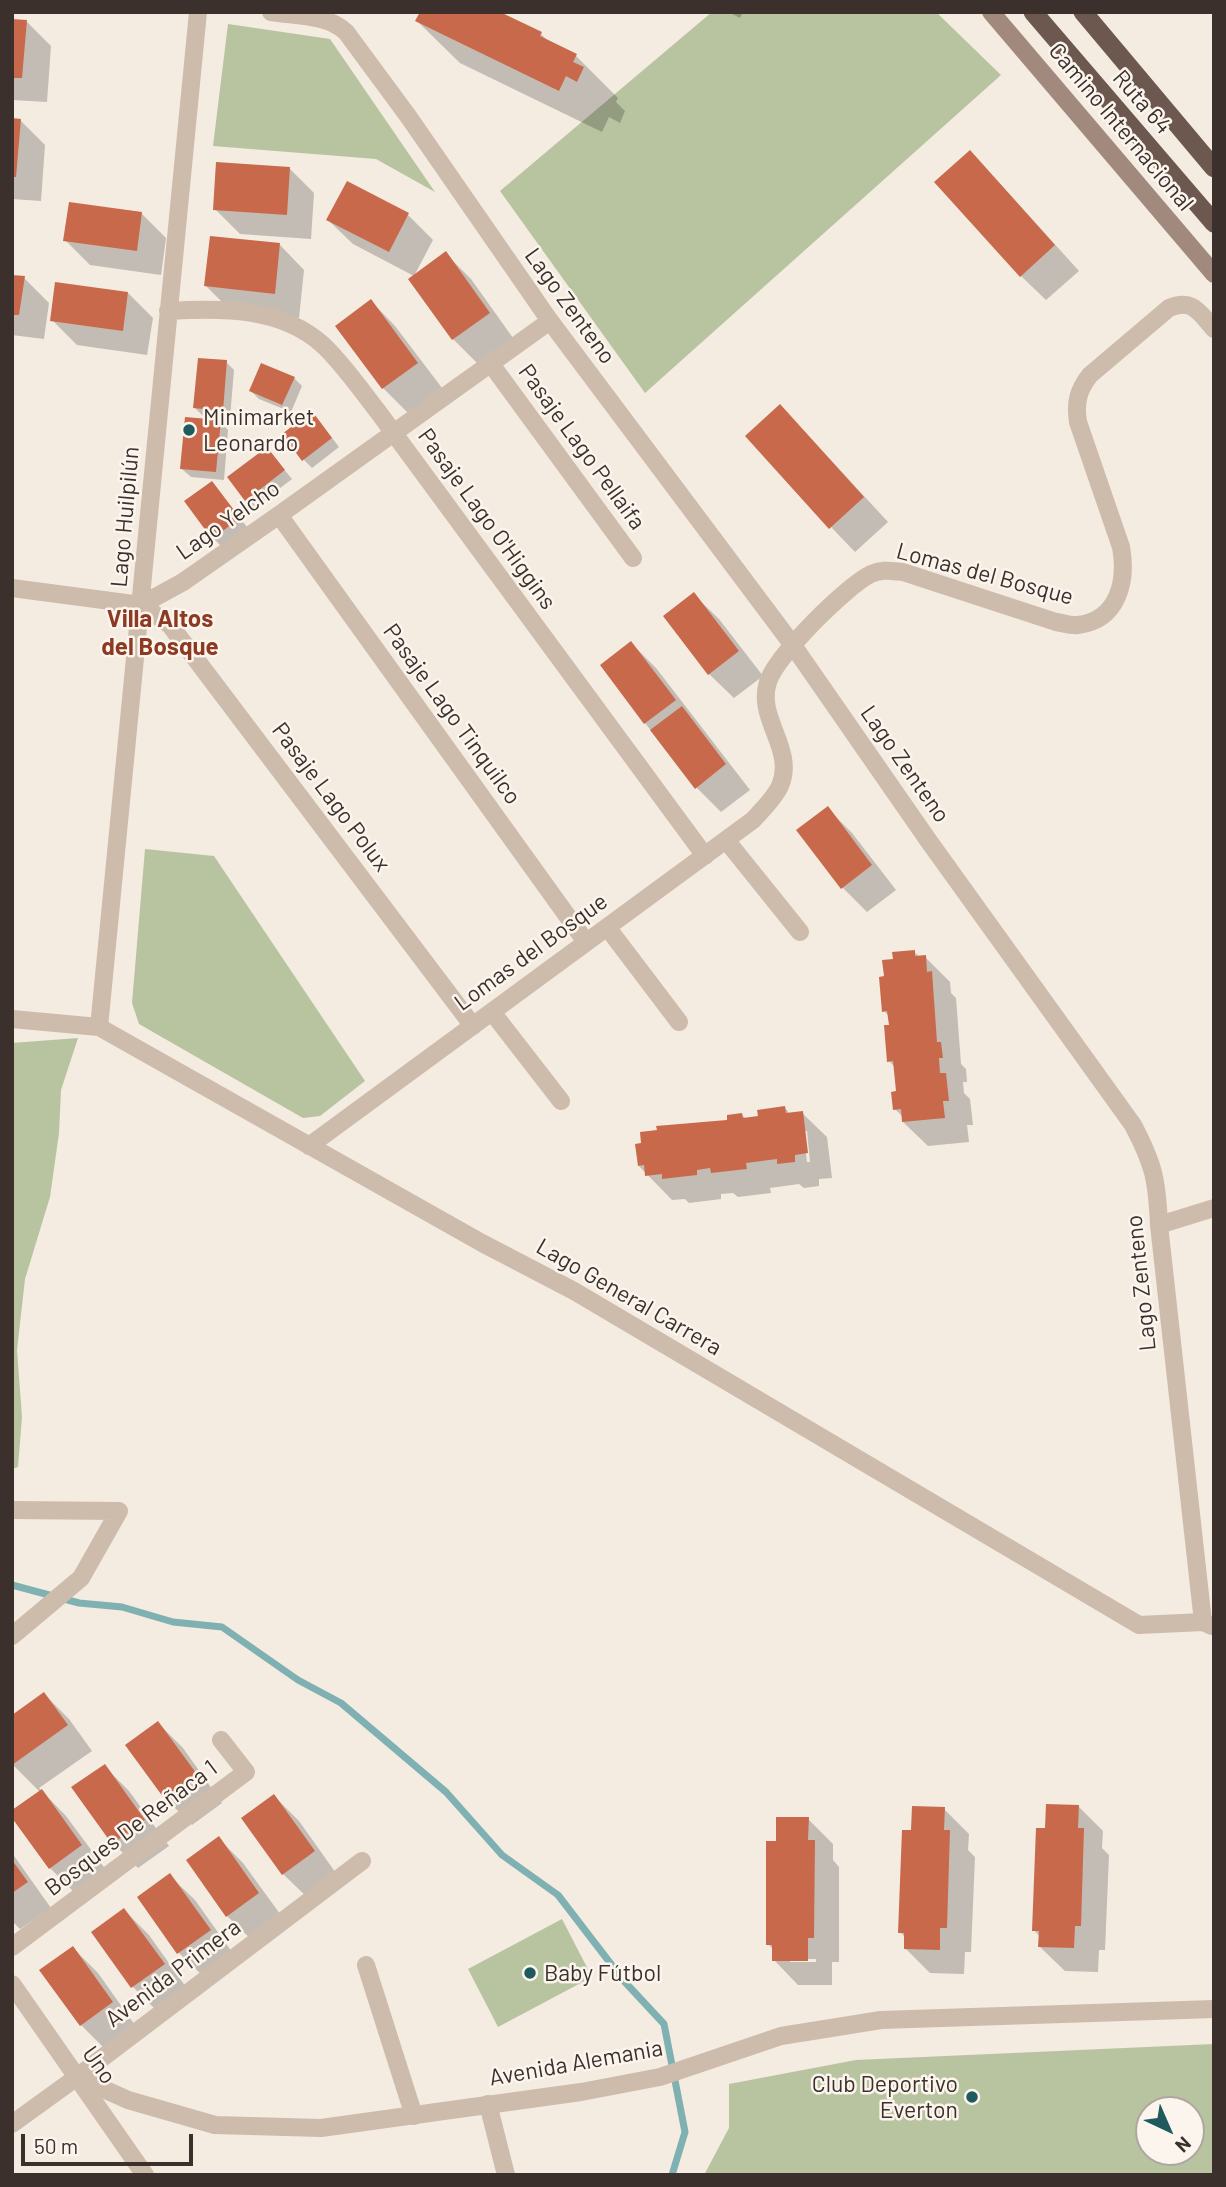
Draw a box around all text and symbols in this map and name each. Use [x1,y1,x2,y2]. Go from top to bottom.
street label: Camino Internacional [1043,37,1199,217]
street label: Ruta 64 [1107,64,1177,140]
street label: Lago Zenteno [519,243,621,369]
street label: Pasaje Lago Pellaifa [513,359,651,535]
place label: Minimarket Leonardo [203,403,314,457]
marker: Minimarket Leonardo [181,422,197,438]
street label: Pasaje Lago O'Higgins [412,423,562,615]
street label: Lago Huilpilún [105,445,145,589]
street label: Lago Yelcho [171,474,285,566]
street label: Lomas del Bosque [894,537,1076,611]
district label: Villa Altos del Bosque [101,605,219,661]
street label: Pasaje Lago Tinquilco [377,618,527,810]
street label: Lago Zenteno [855,700,955,828]
street label: Pasaje Lago Polux [266,717,396,877]
street label: Lomas del Bosque [449,887,613,1017]
street label: Lago Zenteno [1120,1214,1162,1352]
street label: Lago General Carrera [531,1233,727,1361]
street label: Bosques De Reñaca 1 [39,1754,223,1902]
street label: Avenida Primera [100,1913,246,2033]
place label: Baby Fútbol [544,1959,661,1987]
marker: Baby Fútbol [522,1965,538,1981]
street label: Avenida Alemania [487,2034,665,2092]
street label: Uno [76,2041,122,2089]
place label: Club Deportivo Everton [812,2070,958,2124]
marker: Club Deportivo Everton [964,2089,980,2105]
north arrow [1135,2096,1205,2166]
scale bar [24,2120,196,2164]
text: N [1171,2132,1196,2158]
text: 50 m [34,2133,78,2158]

